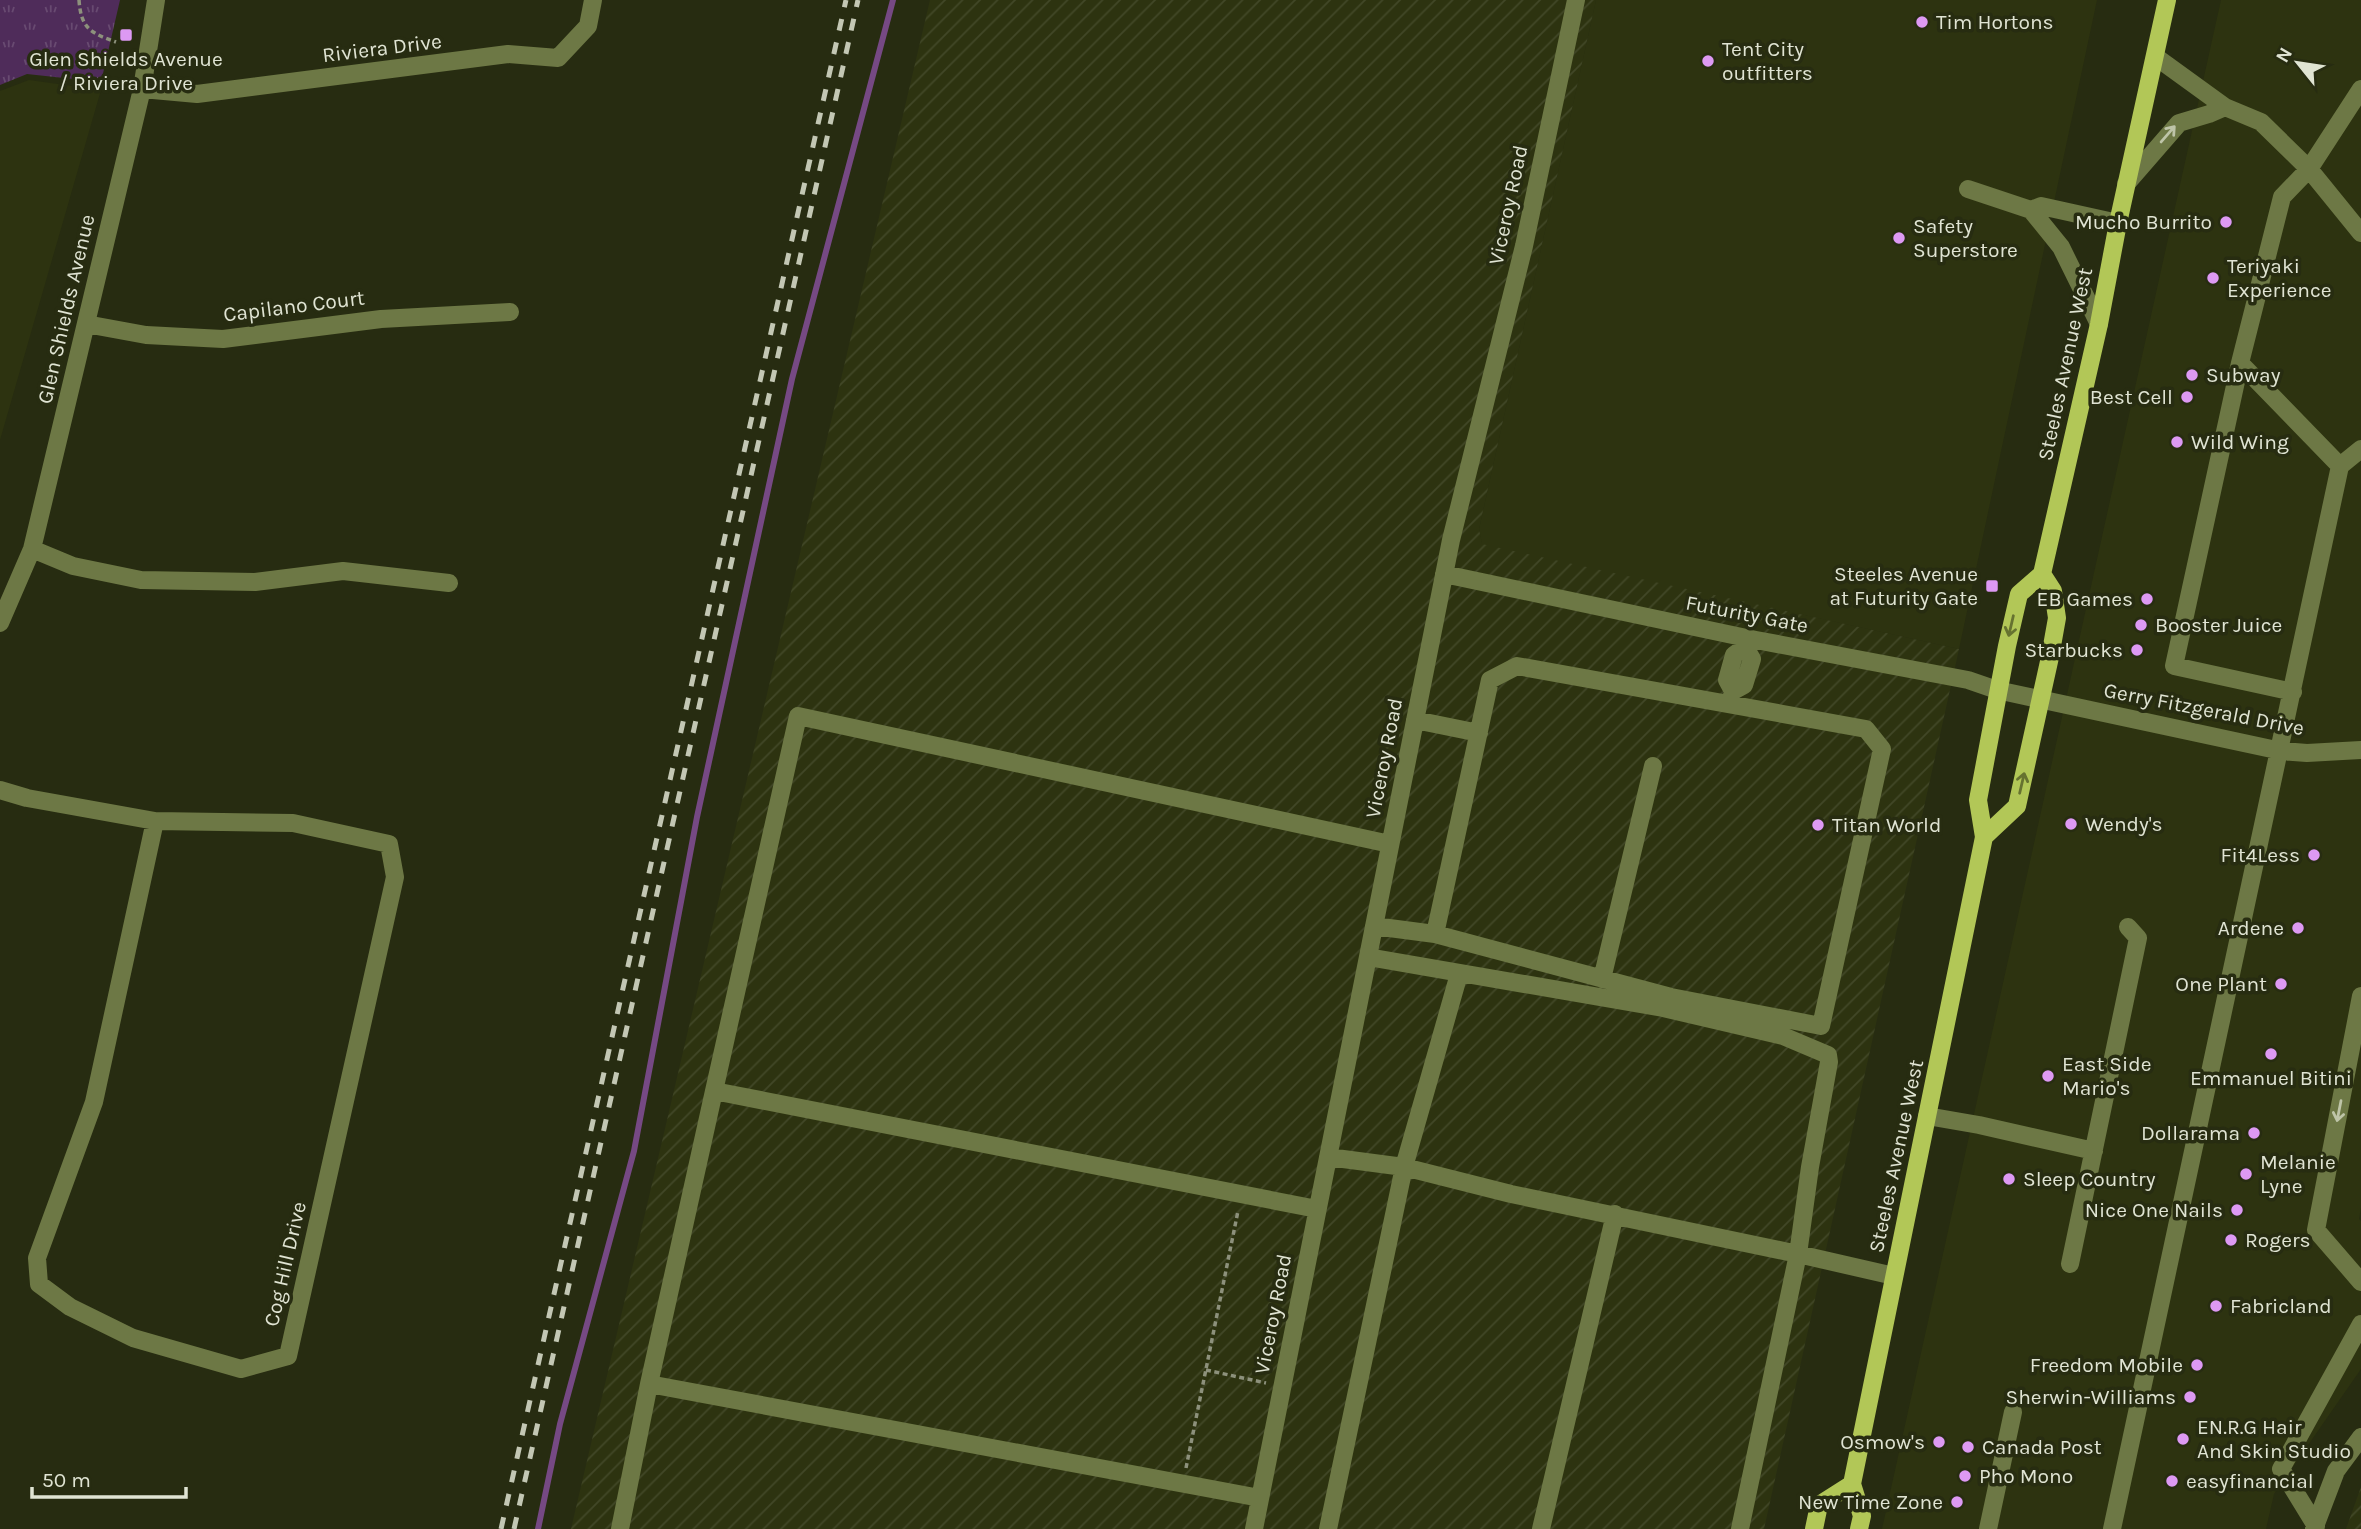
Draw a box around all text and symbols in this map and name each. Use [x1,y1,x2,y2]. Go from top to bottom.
place label: Tim Hortons [1936,10,2054,34]
marker: Tim Hortons [1914,14,1930,30]
marker: Glen Shields Avenue / Riviera Drive [118,27,134,43]
north arrow [2263,28,2333,98]
street label: Riviera Drive [321,29,443,67]
place label: Tent City outfitters [1722,37,1813,85]
text: N [2271,44,2297,66]
place label: Glen Shields Avenue / Riviera Drive [29,47,223,95]
marker: Tent City outfitters [1700,53,1716,69]
one-way arrow [2160,126,2176,144]
street label: Viceroy Road [1484,143,1532,267]
place label: Mucho Burrito [2075,210,2212,234]
street label: Glen Shields Avenue [33,212,99,406]
place label: Safety Superstore [1913,214,2018,262]
marker: Mucho Burrito [2218,214,2234,230]
marker: Safety Superstore [1891,230,1907,246]
place label: Teriyaki Experience [2227,254,2332,302]
street label: Steeles Avenue West [2033,265,2097,463]
marker: Teriyaki Experience [2205,270,2221,286]
street label: Capilano Court [222,285,366,327]
place label: Subway [2206,363,2281,387]
marker: Subway [2184,367,2200,383]
place label: Best Cell [2090,385,2173,409]
marker: Best Cell [2179,389,2195,405]
place label: Wild Wing [2191,430,2289,454]
marker: Wild Wing [2169,434,2185,450]
place label: Steeles Avenue at Futurity Gate [1829,562,1978,610]
marker: Steeles Avenue at Futurity Gate [1984,578,2000,594]
place label: EB Games [2037,587,2133,611]
street label: Futurity Gate [1684,590,1810,638]
marker: EB Games [2139,591,2155,607]
place label: Booster Juice [2155,613,2282,637]
one-way arrow [2004,614,2017,637]
marker: Booster Juice [2133,617,2149,633]
place label: Starbucks [2024,638,2123,662]
marker: Starbucks [2129,642,2145,658]
street label: Gerry Fitzgerald Drive [2102,678,2306,740]
street label: Viceroy Road [1361,696,1407,820]
one-way arrow [2016,772,2029,795]
place label: Wendy's [2085,812,2163,836]
place label: Titan World [1832,813,1941,837]
marker: Wendy's [2063,816,2079,832]
marker: Titan World [1810,817,1826,833]
place label: Fit4Less [2220,843,2300,867]
marker: Fit4Less [2306,847,2322,863]
place label: Ardene [2218,916,2284,940]
marker: Ardene [2290,920,2306,936]
place label: One Plant [2175,972,2267,996]
marker: One Plant [2273,976,2289,992]
marker: Emmanuel Bitini [2263,1046,2279,1062]
place label: East Side Mario's [2062,1052,2151,1100]
street label: Steeles Avenue West [1864,1057,1928,1255]
place label: Emmanuel Bitini [2190,1066,2352,1090]
marker: East Side Mario's [2040,1068,2056,1084]
one-way arrow [2332,1099,2345,1122]
place label: Dollarama [2141,1121,2240,1145]
marker: Dollarama [2246,1125,2262,1141]
place label: Melanie Lyne [2260,1150,2336,1198]
marker: Melanie Lyne [2238,1166,2254,1182]
place label: Sleep Country [2023,1167,2156,1191]
marker: Sleep Country [2001,1171,2017,1187]
place label: Nice One Nails [2085,1198,2223,1222]
street label: Cog Hill Drive [259,1199,311,1329]
marker: Nice One Nails [2229,1202,2245,1218]
place label: Rogers [2245,1228,2311,1252]
marker: Rogers [2223,1232,2239,1248]
street label: Viceroy Road [1250,1252,1296,1376]
place label: Fabricland [2230,1294,2332,1318]
marker: Fabricland [2208,1298,2224,1314]
place label: Freedom Mobile [2030,1353,2183,1377]
marker: Freedom Mobile [2189,1357,2205,1373]
place label: Sherwin-Williams [2006,1385,2176,1409]
marker: Sherwin-Williams [2182,1389,2198,1405]
place label: EN.R.G Hair And Skin Studio [2197,1415,2351,1463]
place label: Osmow's [1840,1430,1925,1454]
marker: EN.R.G Hair And Skin Studio [2175,1431,2191,1447]
marker: Osmow's [1931,1434,1947,1450]
place label: Canada Post [1982,1435,2102,1459]
marker: Canada Post [1960,1439,1976,1455]
scale bar [32,1456,186,1500]
place label: Pho Mono [1979,1464,2073,1488]
text: 50 m [42,1468,91,1492]
marker: Pho Mono [1957,1468,1973,1484]
place label: easyfinancial [2186,1469,2314,1493]
marker: easyfinancial [2164,1473,2180,1489]
place label: New Time Zone [1798,1490,1943,1514]
marker: New Time Zone [1949,1494,1965,1510]

